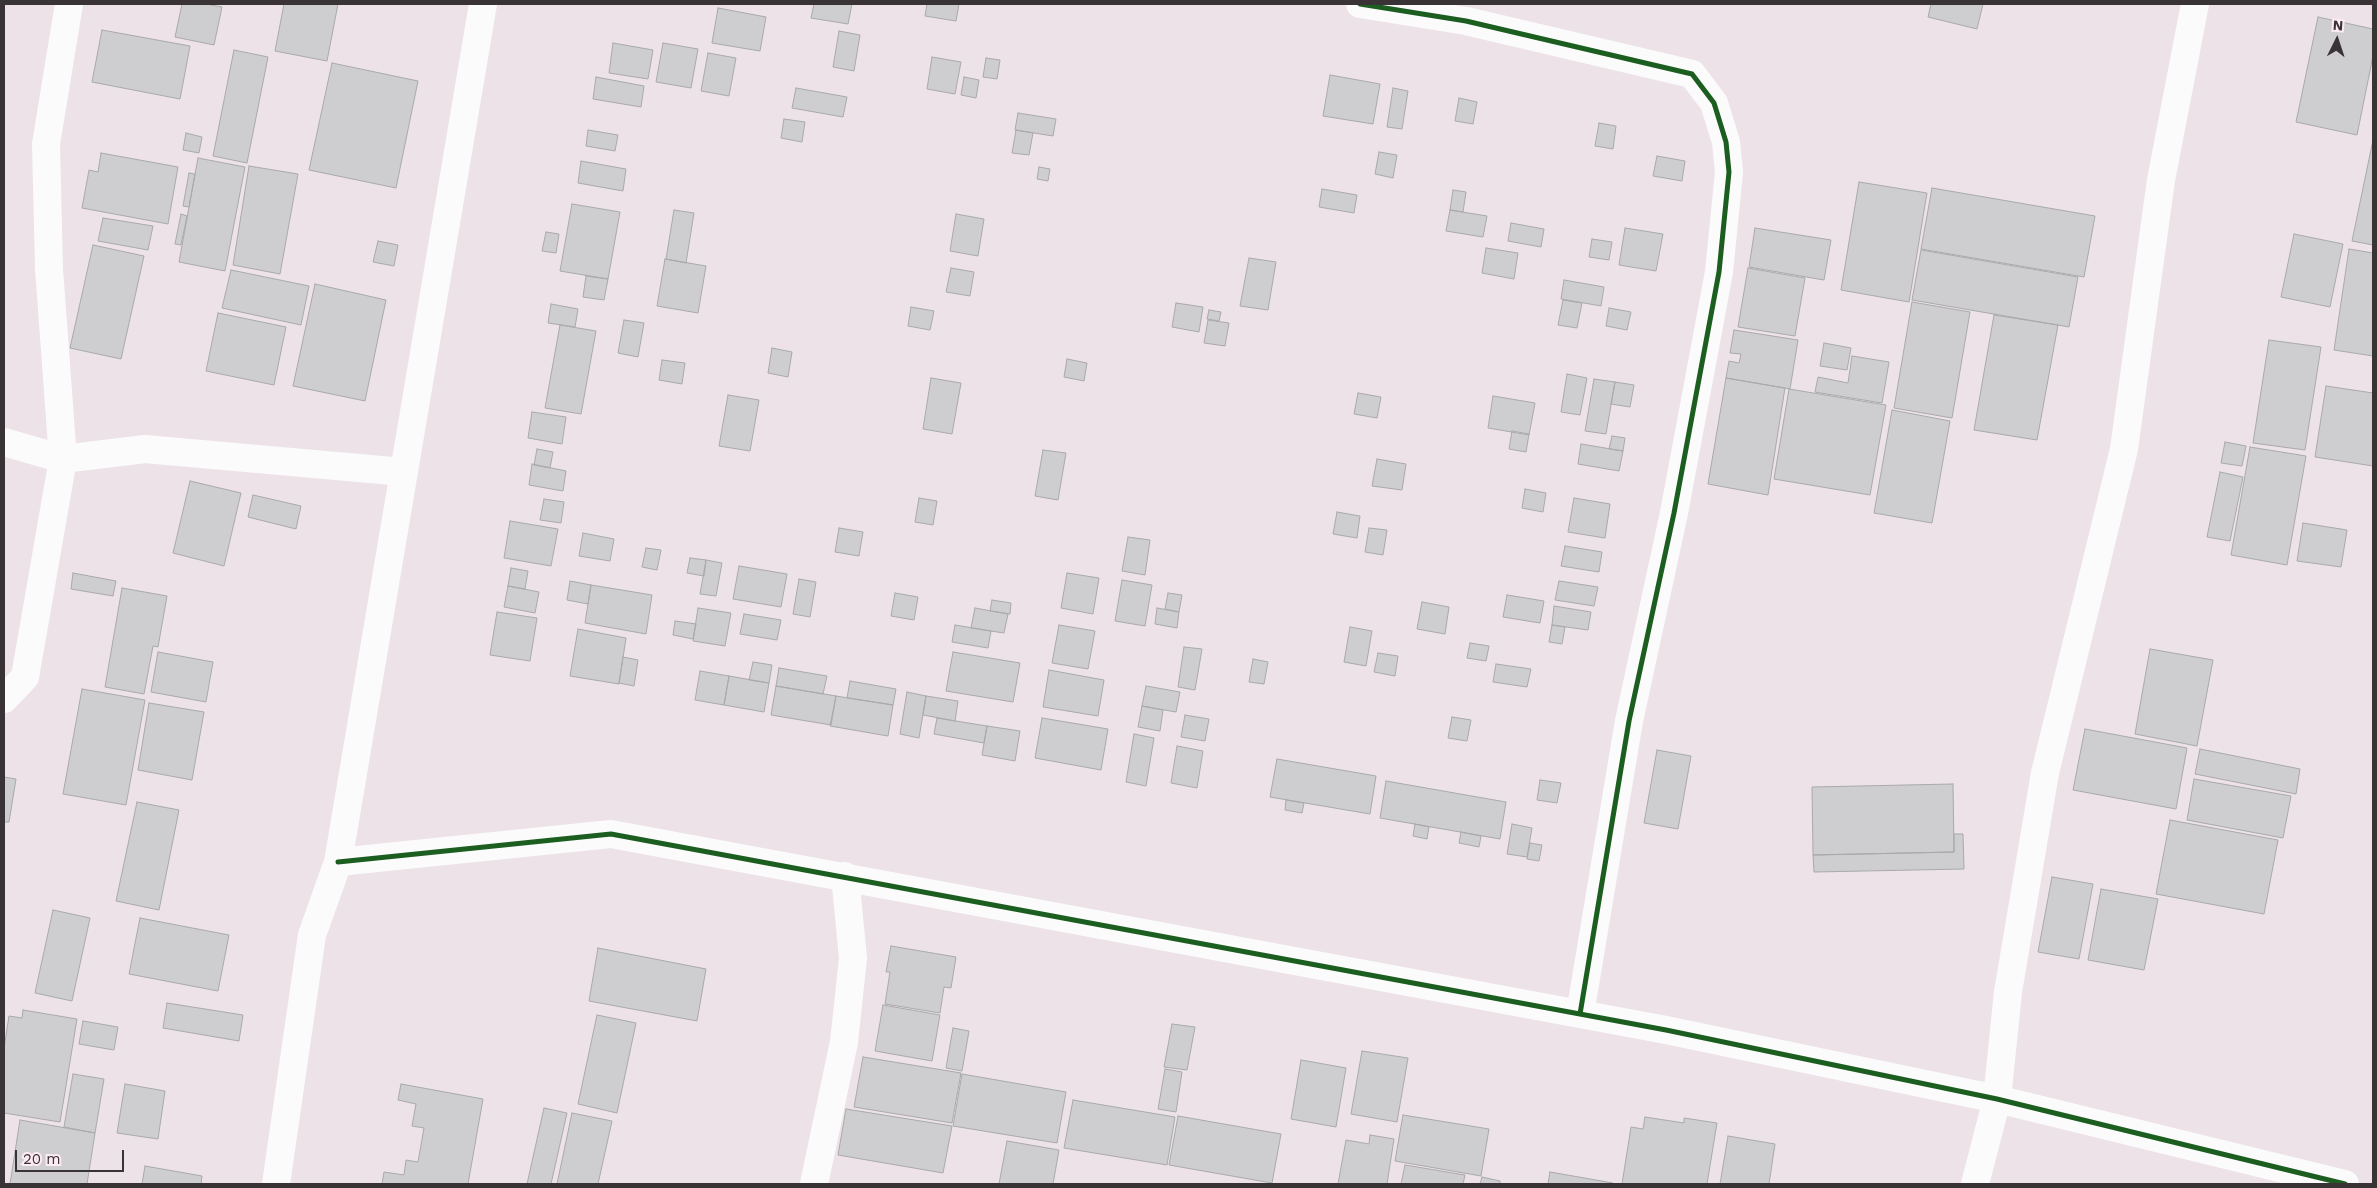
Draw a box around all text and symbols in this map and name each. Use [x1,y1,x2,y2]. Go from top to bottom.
north arrow [2312,15,2362,65]
text: N [2332,17,2344,33]
scale bar [18,1140,126,1172]
text: 20 m [23,1150,61,1168]

